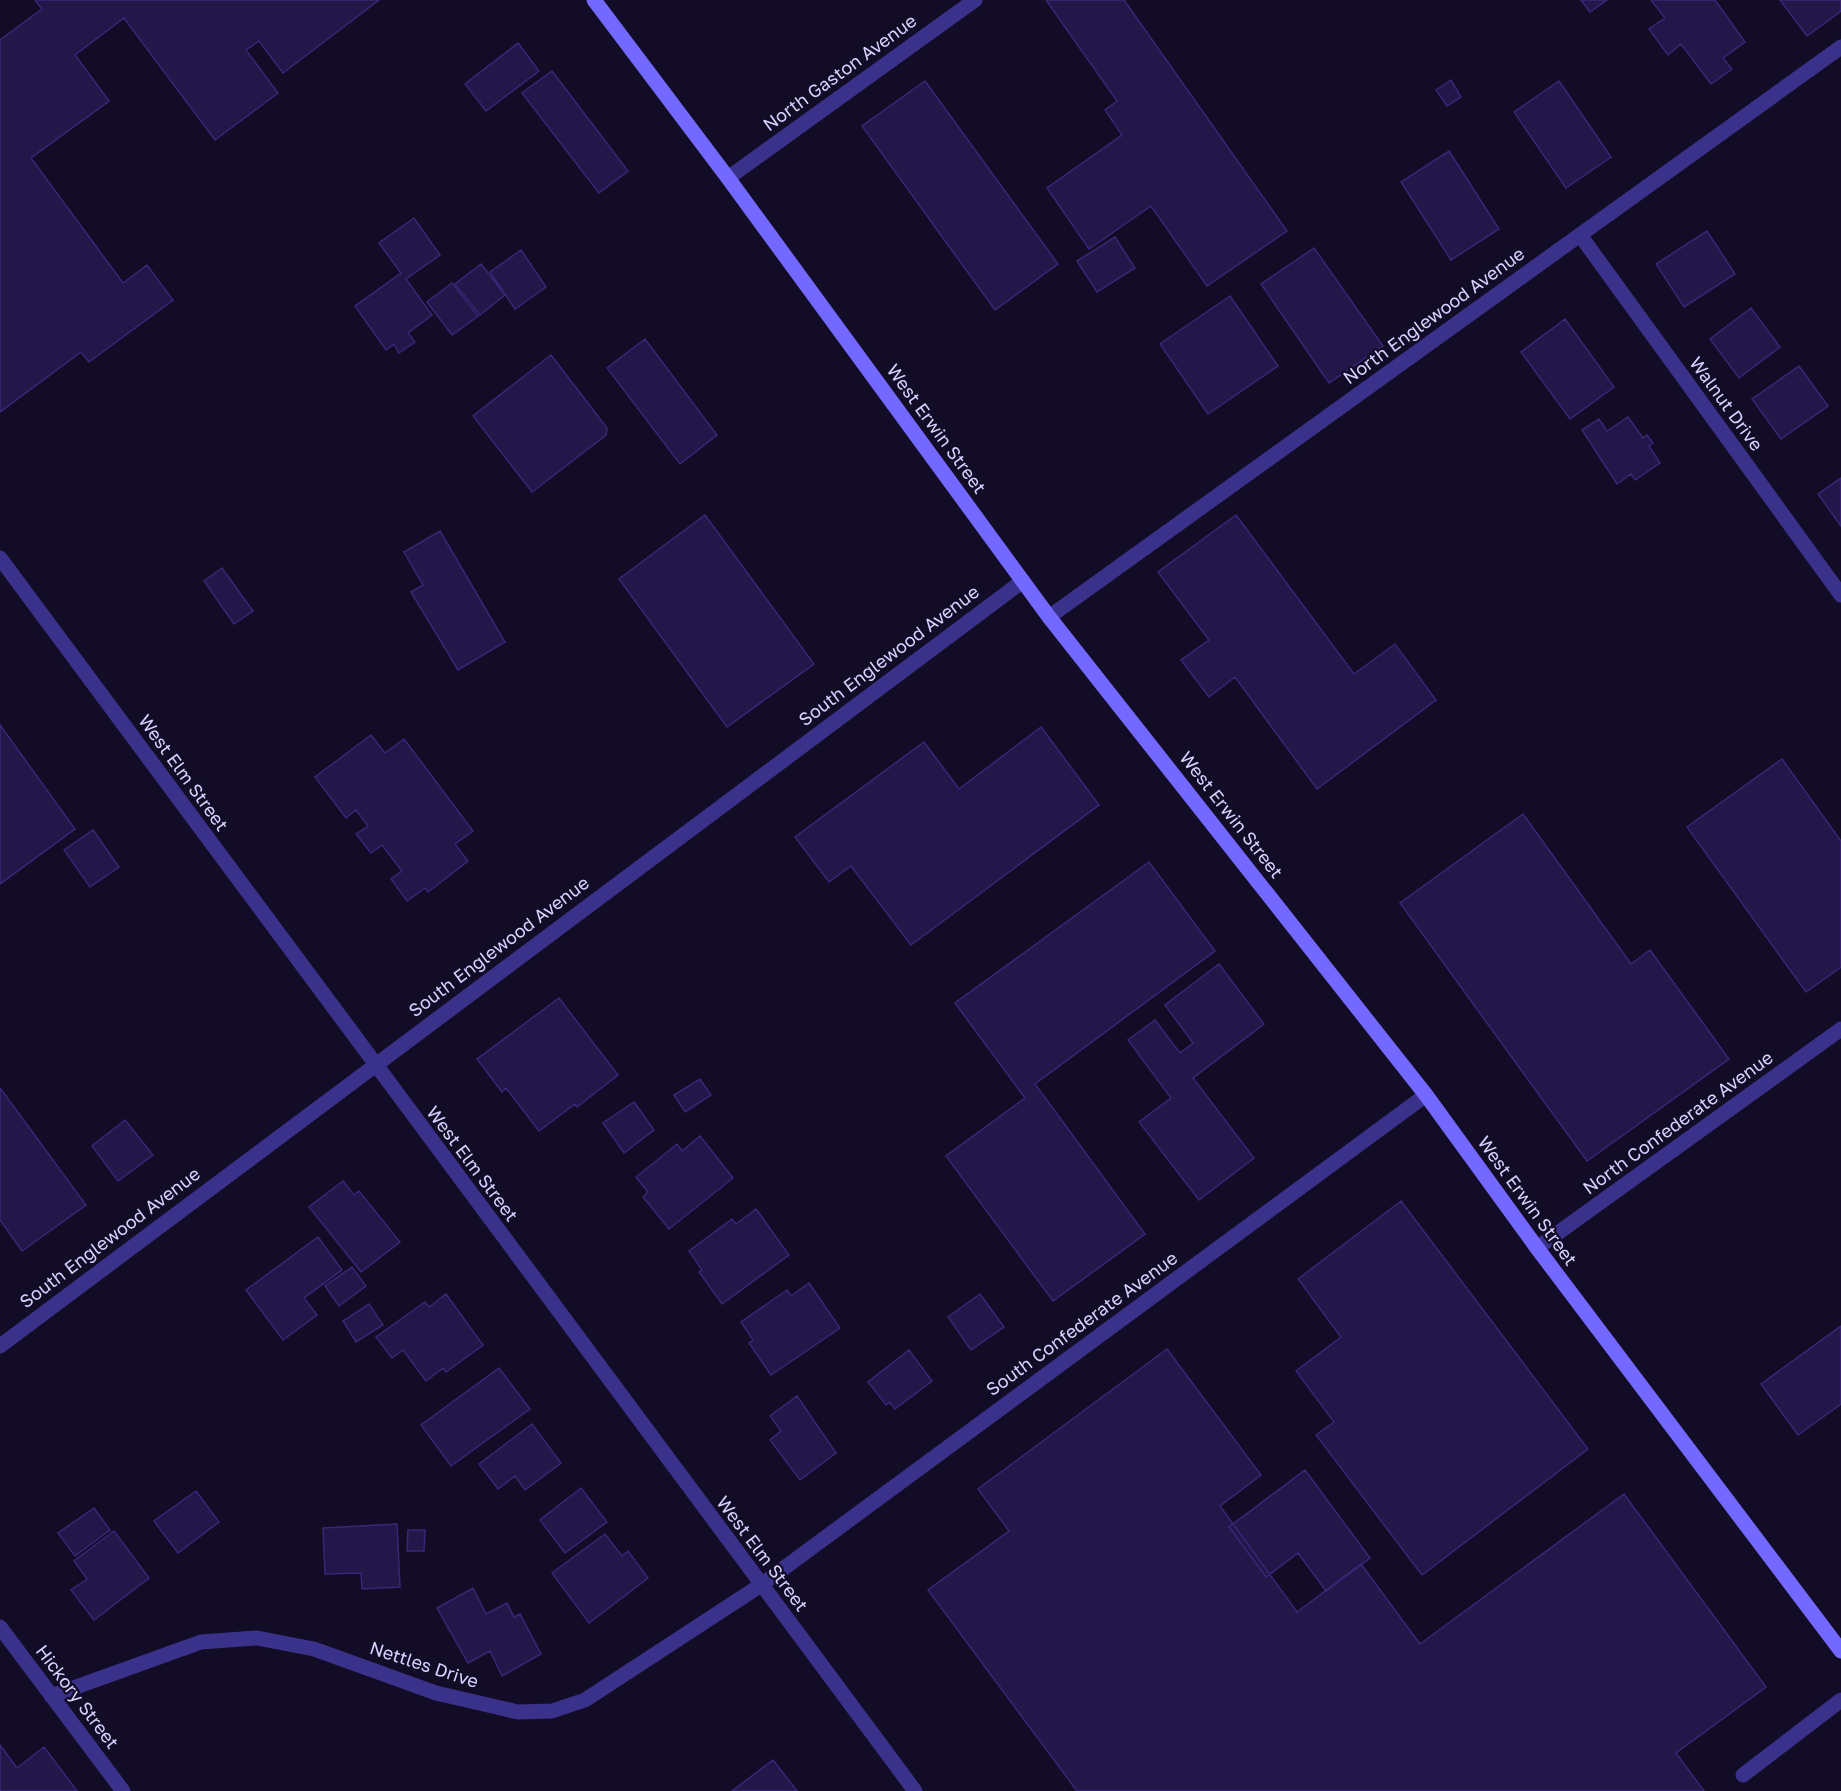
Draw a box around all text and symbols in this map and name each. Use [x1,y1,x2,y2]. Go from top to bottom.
street label: North Gaston Avenue [758,9,920,135]
street label: North Englewood Avenue [1338,242,1528,388]
street label: Walnut Drive [1685,352,1768,455]
street label: West Erwin Street [882,359,991,498]
street label: South Englewood Avenue [794,580,983,730]
street label: West Elm Street [134,710,233,835]
street label: West Erwin Street [1175,747,1288,882]
street label: South Englewood Avenue [404,871,593,1021]
street label: North Confederate Avenue [1578,1046,1777,1199]
street label: West Elm Street [422,1101,523,1225]
street label: West Erwin Street [1473,1131,1582,1270]
street label: South Englewood Avenue [15,1162,204,1312]
street label: South Confederate Avenue [982,1246,1181,1400]
street label: West Elm Street [712,1491,813,1615]
street label: Nettles Drive [367,1636,481,1692]
street label: Hickory Street [32,1640,124,1753]

